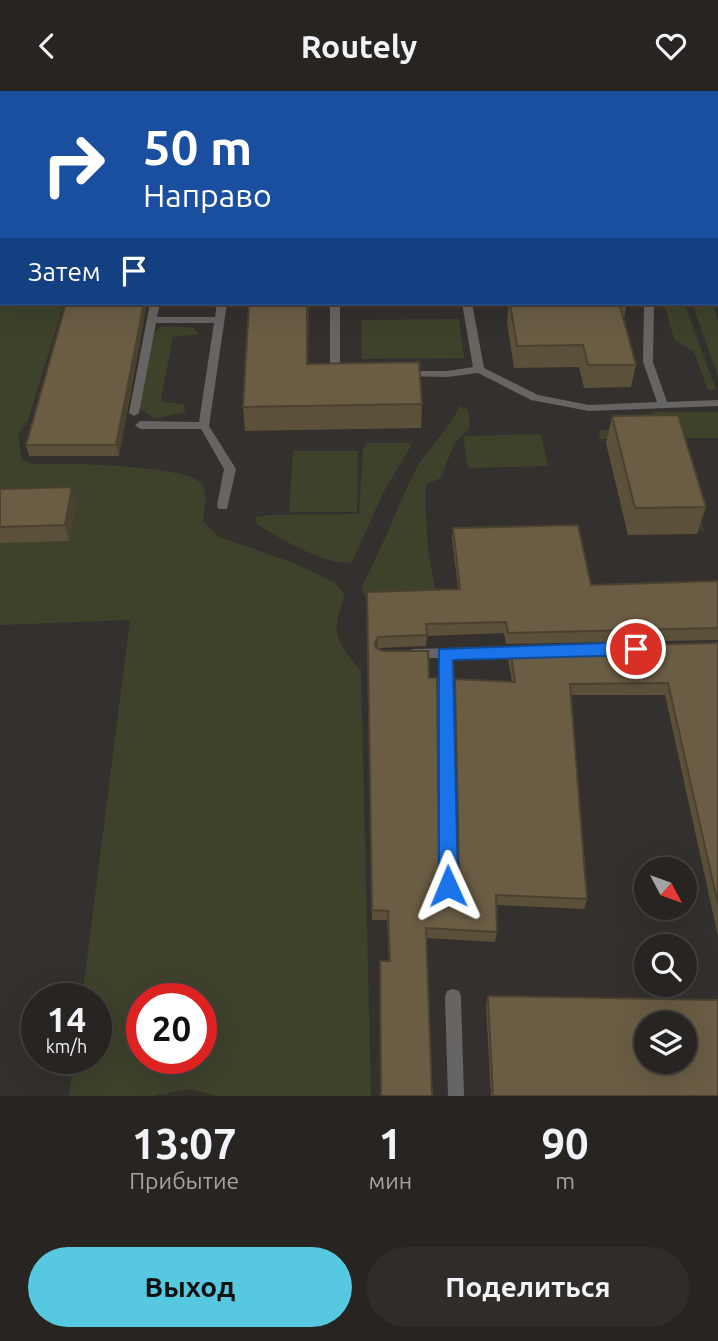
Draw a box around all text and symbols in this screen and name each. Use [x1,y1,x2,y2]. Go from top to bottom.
icon: back [28,27,66,65]
icon: heart [652,27,690,65]
text: Routely [301,28,417,64]
icon: right [28,119,119,210]
text: 50 m [143,119,252,174]
text: Направо [143,177,272,213]
icon: arrive [115,252,153,290]
text: Затем [28,257,101,286]
pin [606,619,666,679]
icon: arrive [617,630,655,668]
position arrow [411,849,485,923]
north arrow [634,857,696,921]
map controls [634,857,697,1074]
button: search [634,934,697,997]
speed limit sign: 20 [126,983,217,1074]
text: 14 [47,999,86,1039]
button: layers [634,1011,697,1074]
text: km/h [46,1036,87,1056]
text: 13:07 [132,1120,237,1167]
text: 1 [378,1120,402,1167]
text: 90 [541,1120,589,1167]
text: Прибытие [129,1168,239,1193]
text: мин [368,1168,412,1193]
text: m [555,1168,575,1193]
button: Выход [28,1247,352,1327]
button: Поделиться [366,1247,690,1327]

